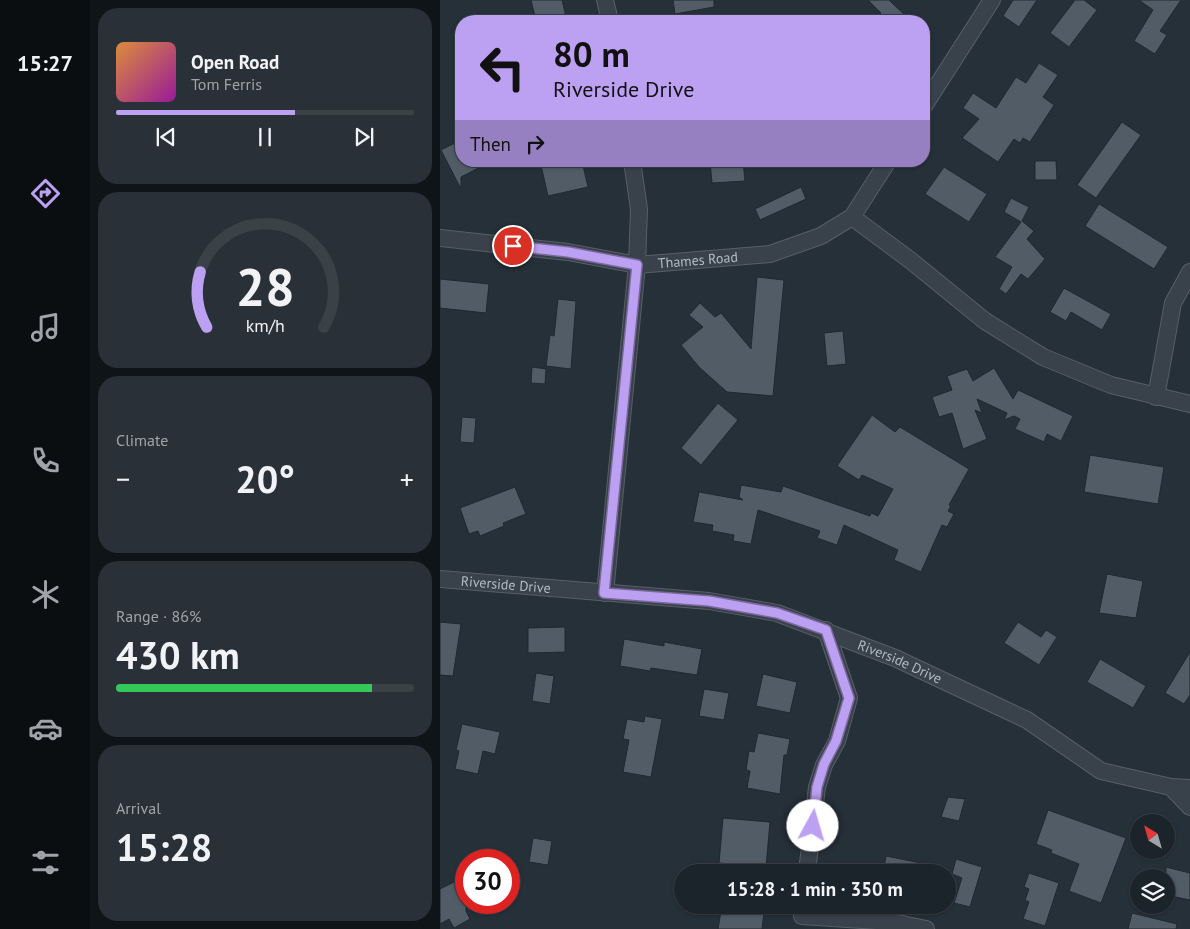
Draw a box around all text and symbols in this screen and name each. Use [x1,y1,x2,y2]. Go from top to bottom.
text: 80 m [553,31,630,77]
icon: left [470,35,535,100]
text: 15:27 [17,49,73,77]
text: Open Road [191,50,279,74]
text: Tom Ferris [191,74,262,94]
text: Riverside Drive [553,75,694,103]
icon: previous [152,123,180,151]
icon: pause [251,123,279,151]
icon: next [350,123,378,151]
icon: right [521,130,549,158]
text: Then [470,132,511,156]
icon: directions [28,176,63,211]
pin [492,225,534,267]
icon: arrive [499,232,527,260]
street label: Thames Road [657,248,739,272]
text: 28 [236,253,294,320]
icon: music [28,310,63,345]
text: km/h [245,314,285,337]
text: Climate [116,430,168,450]
icon: phone [28,443,63,478]
text: 20° [235,454,295,503]
text: − [116,460,130,497]
text: + [400,460,414,497]
street label: Riverside Drive [460,572,551,597]
icon: climate [28,577,63,612]
text: Range · 86% [116,606,201,626]
text: 430 km [116,630,240,679]
street label: Riverside Drive [855,636,945,688]
icon: car [28,711,63,746]
text: Arrival [116,798,161,818]
position arrow [786,799,838,851]
north arrow [1130,814,1175,859]
map controls [1130,814,1175,914]
text: 15:28 [116,822,212,871]
icon: filters [28,845,63,880]
speed limit sign: 30 [455,849,520,914]
button: layers [1130,869,1175,914]
text: 15:28 · 1 min · 350 m [727,877,903,901]

